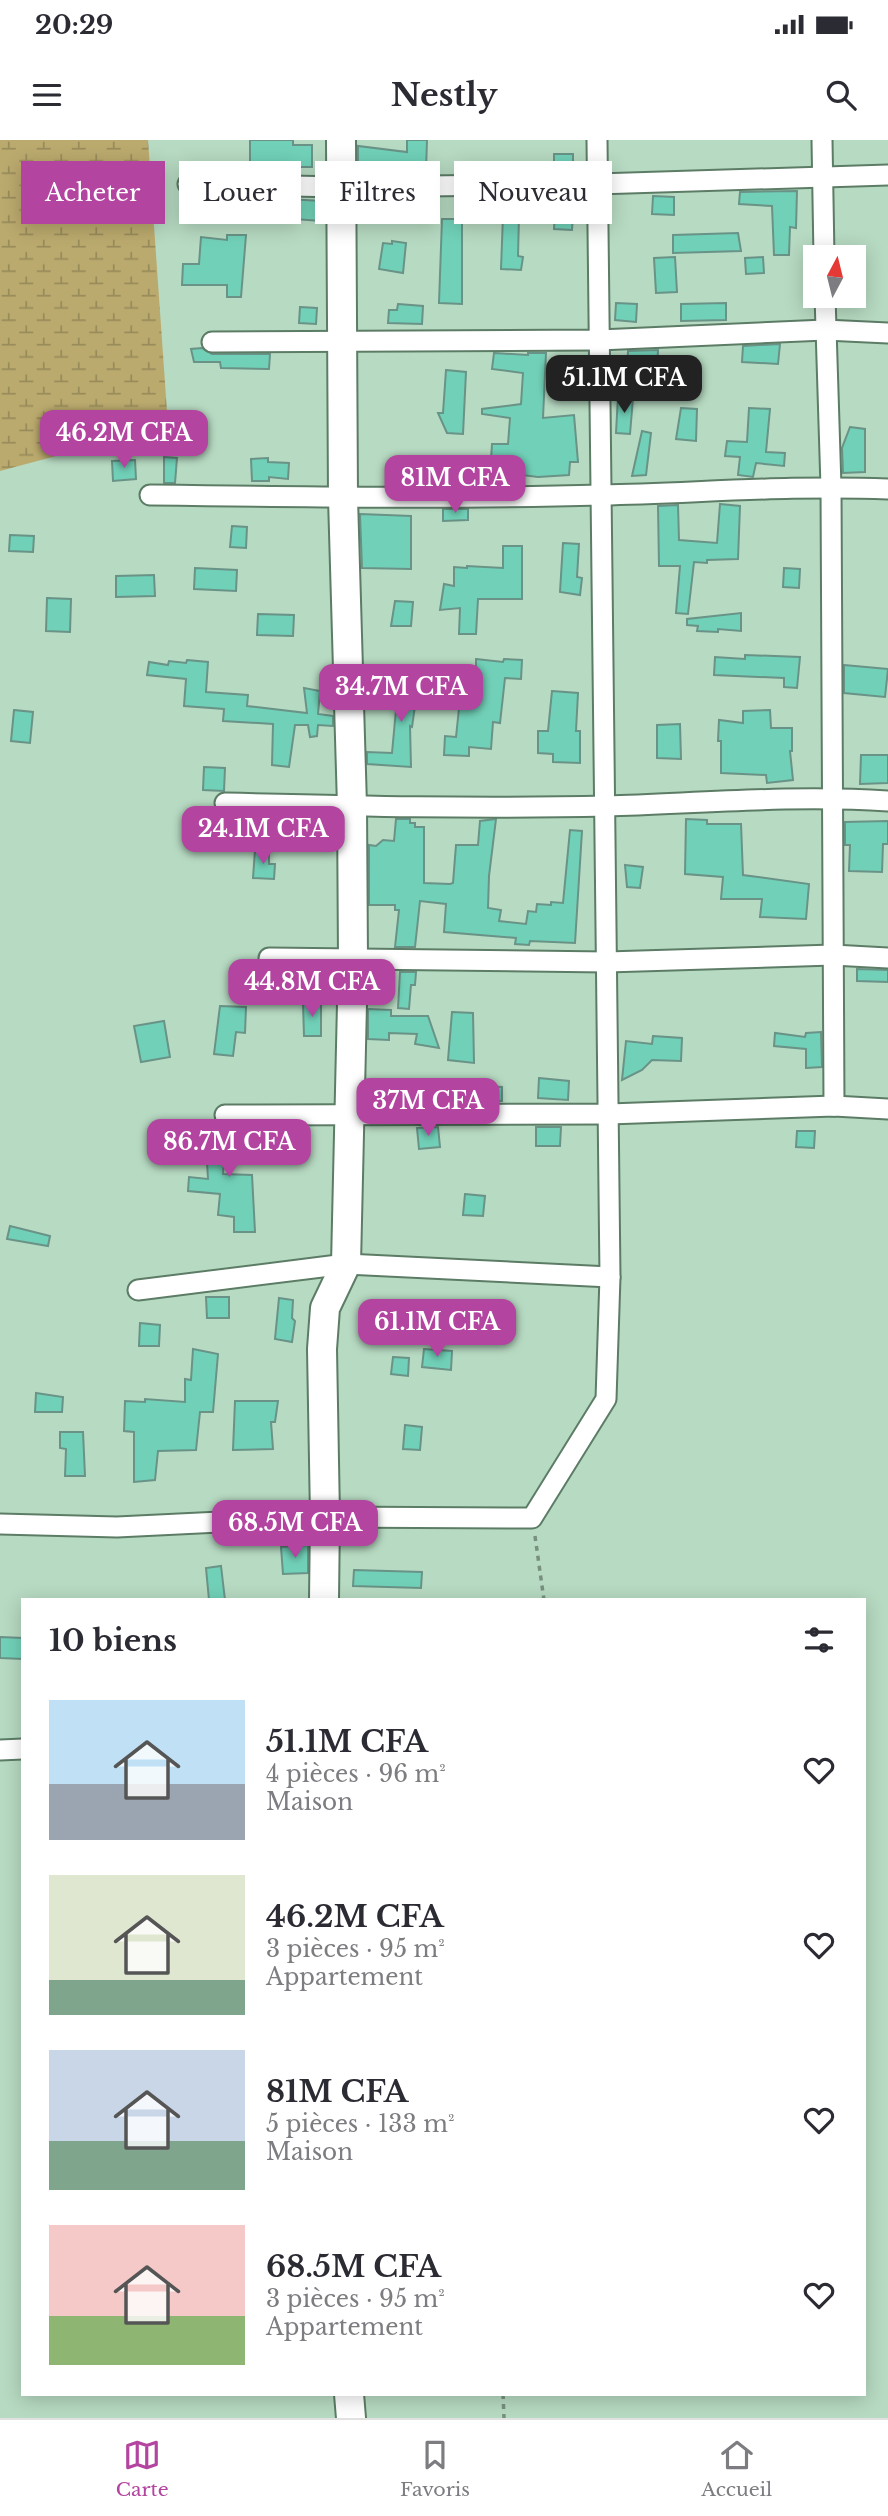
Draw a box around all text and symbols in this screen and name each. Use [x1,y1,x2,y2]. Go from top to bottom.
text: 20:29 [35,9,113,41]
text: Nestly [391,75,497,115]
icon: menu [28,76,66,114]
icon: search [822,76,860,114]
chip: Acheter [21,161,165,224]
chip: Louer [179,161,301,224]
chip: Filtres [315,161,440,224]
chip: Nouveau [454,161,612,224]
north arrow [803,245,866,308]
map controls [803,245,866,308]
pin: 51.1M CFA [544,356,704,415]
text: 51.1M CFA [562,364,686,392]
pin: 46.2M CFA [44,410,204,470]
text: 46.2M CFA [56,419,192,447]
pin: 81M CFA [390,456,520,515]
text: 81M CFA [401,464,509,492]
pin: 34.7M CFA [321,664,481,724]
text: 34.7M CFA [335,673,467,701]
pin: 24.1M CFA [183,806,343,866]
text: 24.1M CFA [198,815,328,843]
pin: 44.8M CFA [232,960,392,1019]
text: 44.8M CFA [244,968,380,996]
pin: 37M CFA [363,1079,493,1138]
text: 37M CFA [372,1087,484,1115]
pin: 86.7M CFA [149,1119,309,1179]
text: 86.7M CFA [163,1128,295,1156]
pin: 61.1M CFA [357,1300,517,1359]
text: 61.1M CFA [374,1308,500,1336]
pin: 68.5M CFA [215,1500,375,1560]
text: 68.5M CFA [228,1509,362,1537]
icon: filters [800,1621,838,1659]
text: 10 biens [49,1622,177,1659]
text: 51.1M CFA [266,1723,428,1760]
icon: home [105,1728,189,1812]
icon: heart [800,1751,838,1789]
text: 4 pièces · 96 m² [266,1760,446,1788]
text: Maison [266,1788,353,1816]
text: 46.2M CFA [266,1898,443,1935]
icon: home [105,1903,189,1987]
icon: heart [800,1926,838,1964]
text: 3 pièces · 95 m² [266,1935,445,1963]
text: Appartement [266,1963,423,1991]
text: 81M CFA [266,2073,408,2110]
icon: home [105,2078,189,2162]
icon: heart [800,2101,838,2139]
text: 5 pièces · 133 m² [266,2110,454,2138]
text: Maison [266,2138,353,2166]
text: 68.5M CFA [266,2248,441,2285]
icon: home [105,2253,189,2337]
icon: heart [800,2276,838,2314]
text: 3 pièces · 95 m² [266,2285,445,2313]
text: Appartement [266,2313,423,2341]
tab: Carte [116,2436,169,2501]
tab: Favoris [400,2436,470,2501]
tab: Accueil [701,2436,772,2501]

